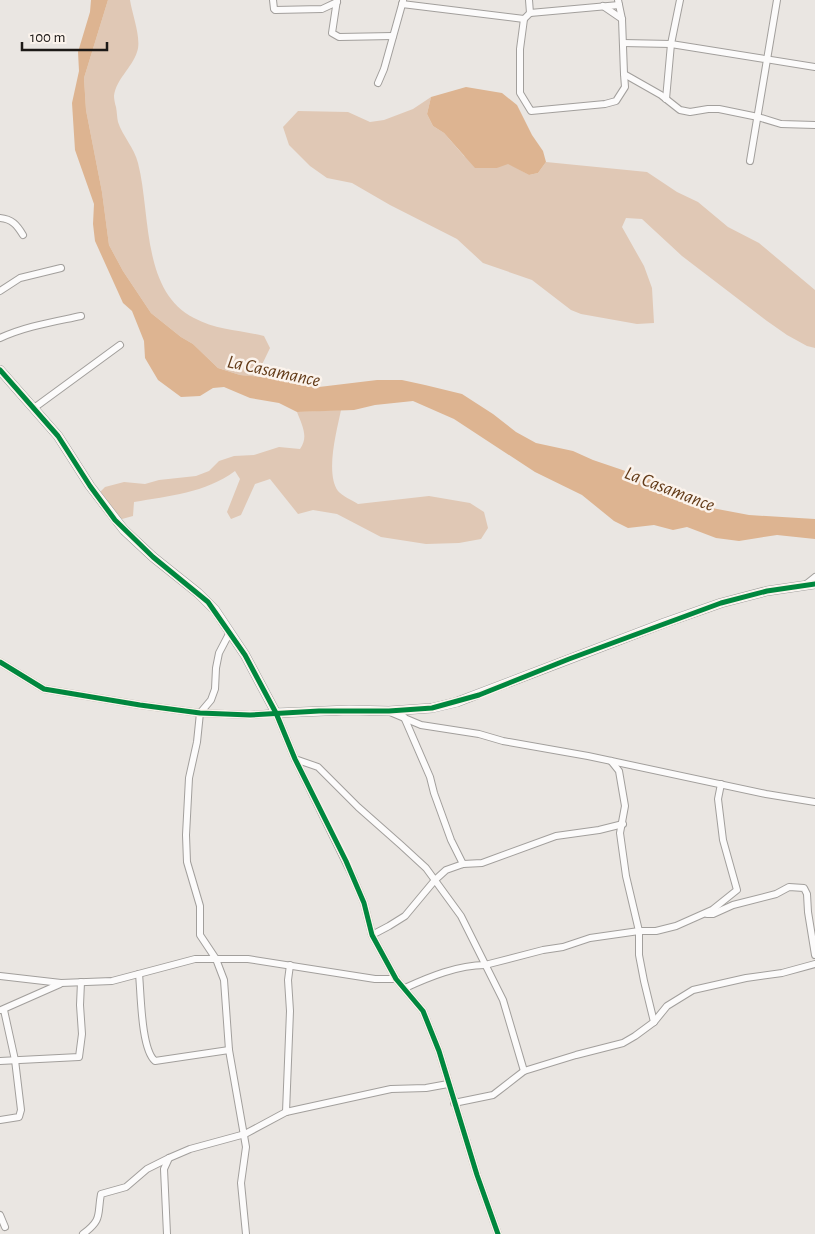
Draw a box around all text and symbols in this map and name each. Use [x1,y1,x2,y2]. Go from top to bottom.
scale bar [22,20,108,52]
text: 100 m [30,30,65,45]
water label: La Casamance [225,352,322,391]
water label: La Casamance [622,464,717,515]

